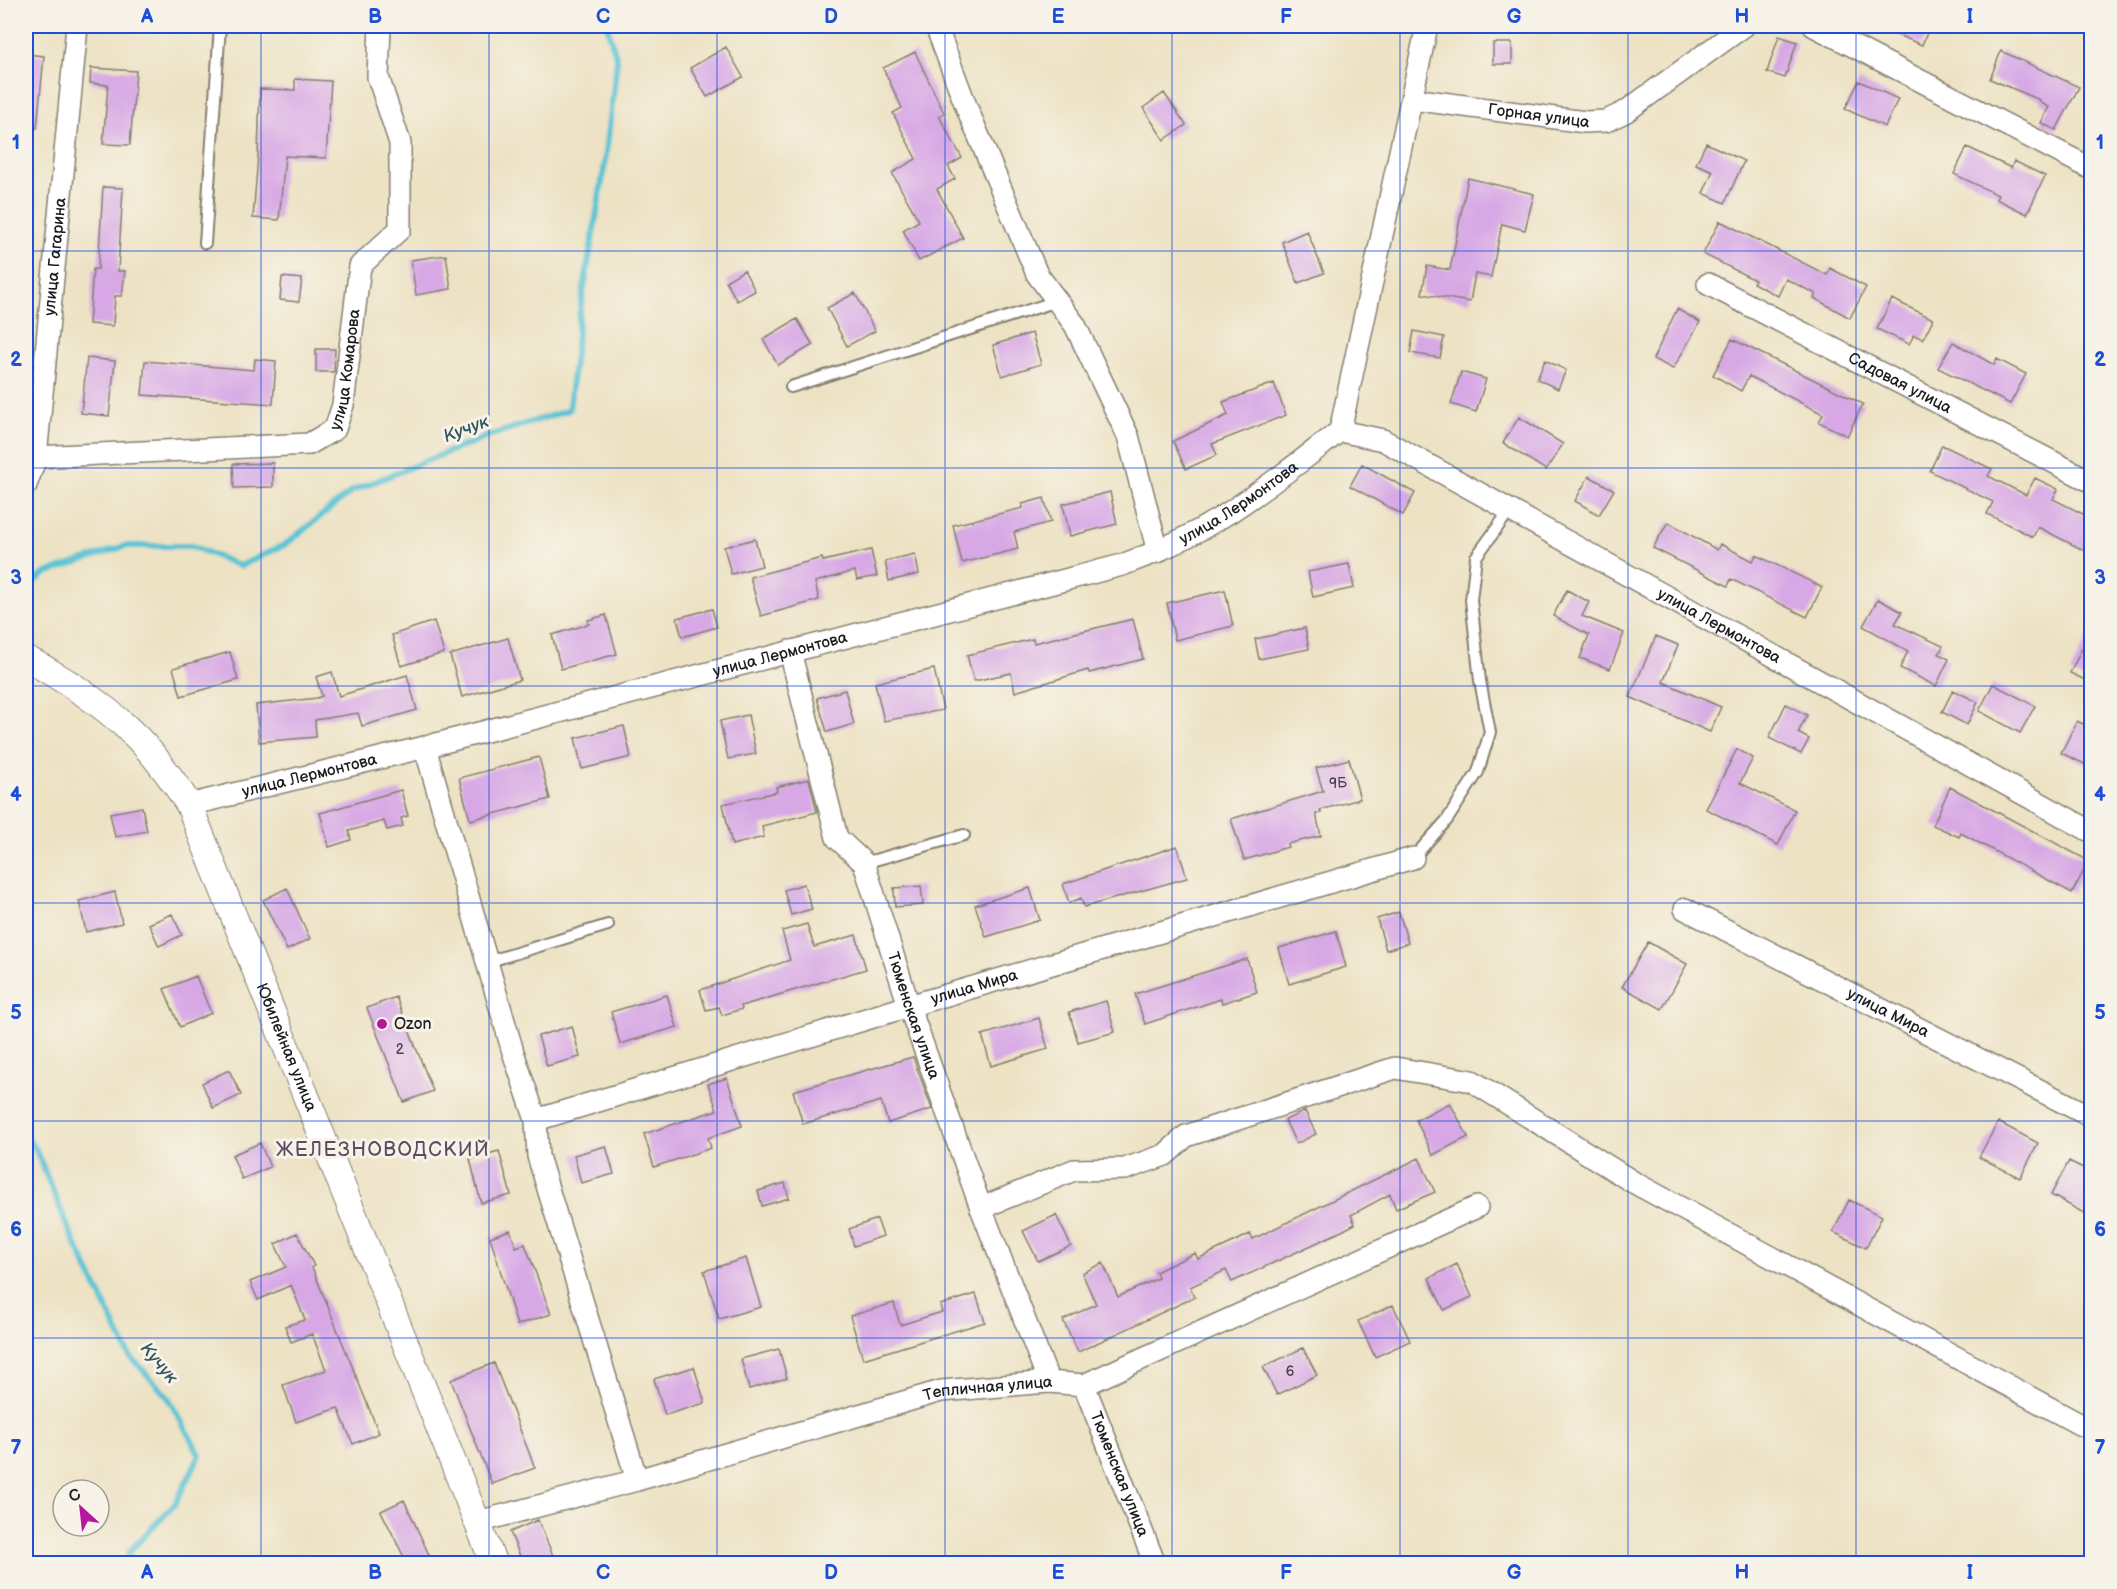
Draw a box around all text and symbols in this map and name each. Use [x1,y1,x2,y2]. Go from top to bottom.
text: A [140,5,154,29]
text: B [368,5,382,29]
text: C [596,5,610,29]
text: D [824,5,838,29]
text: E [1052,5,1065,29]
text: F [1280,5,1292,29]
text: G [1507,5,1522,29]
text: H [1735,5,1749,29]
text: I [1967,5,1973,29]
street label: Горная улица [1487,100,1591,132]
text: 1 [12,131,20,155]
text: 1 [2096,131,2104,155]
street label: улица Гагарина [40,196,70,317]
street label: улица Комарова [326,307,364,433]
text: 2 [10,348,22,372]
street label: Садовая улица [1845,348,1955,418]
text: 2 [2094,348,2106,372]
water label: Кучук [440,411,492,447]
street label: улица Лермонтова [1176,457,1302,549]
text: 3 [10,566,22,590]
text: 3 [2094,566,2106,590]
street label: улица Лермонтова [1654,584,1785,668]
street label: улица Лермонтова [711,628,850,681]
street label: улица Лермонтова [240,750,379,801]
house number: 9Б [1329,775,1347,792]
text: 4 [10,783,22,807]
text: 4 [2094,783,2106,807]
street label: Тюменская улица [883,950,944,1082]
street label: улица Мира [929,965,1020,1009]
street label: Юбилейная улица [252,980,321,1115]
street label: улица Мира [1844,984,1933,1042]
text: 5 [10,1001,22,1025]
text: 5 [2094,1001,2106,1025]
place label: Ozon [394,1015,432,1034]
marker: Ozon [375,1017,389,1031]
house number: 2 [396,1041,405,1058]
district label: ЖЕЛЕЗНОВОДСКИЙ [276,1138,490,1162]
text: 6 [10,1218,22,1242]
text: 6 [2094,1218,2106,1242]
water label: Кучук [136,1338,182,1388]
house number: 6 [1286,1363,1295,1380]
street label: Тепличная улица [921,1372,1054,1405]
street label: Тюменская улица [1086,1409,1153,1540]
text: 7 [10,1436,22,1460]
text: 7 [2094,1436,2106,1460]
north arrow [51,1478,111,1538]
text: С [66,1485,84,1507]
text: A [140,1561,154,1585]
text: B [368,1561,382,1585]
text: C [596,1561,610,1585]
text: D [824,1561,838,1585]
text: E [1052,1561,1065,1585]
text: F [1280,1561,1292,1585]
text: G [1507,1561,1522,1585]
text: H [1735,1561,1749,1585]
text: I [1967,1561,1973,1585]

